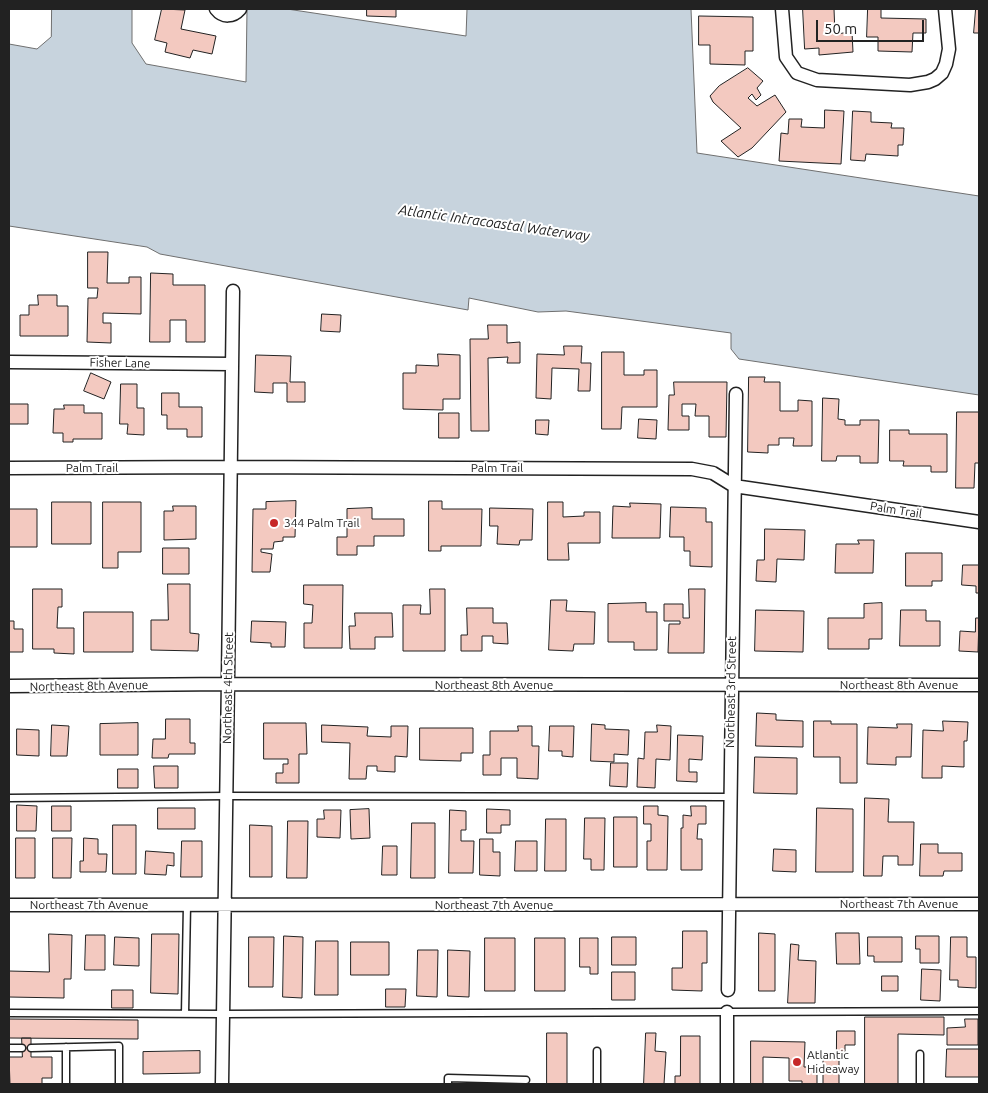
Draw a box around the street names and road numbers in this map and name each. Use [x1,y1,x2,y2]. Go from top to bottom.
street label: Fisher Lane [89,355,151,371]
street label: Palm Trail [66,461,118,475]
street label: Palm Trail [471,461,523,475]
street label: Palm Trail [869,499,923,521]
street label: Northeast 4th Street [220,632,236,744]
street label: Northeast 3rd Street [723,636,739,748]
street label: Northeast 8th Avenue [30,678,148,694]
street label: Northeast 8th Avenue [435,678,553,692]
street label: Northeast 8th Avenue [840,678,958,692]
street label: Northeast 7th Avenue [840,897,958,911]
street label: Northeast 7th Avenue [30,898,148,912]
street label: Northeast 7th Avenue [435,898,553,912]

